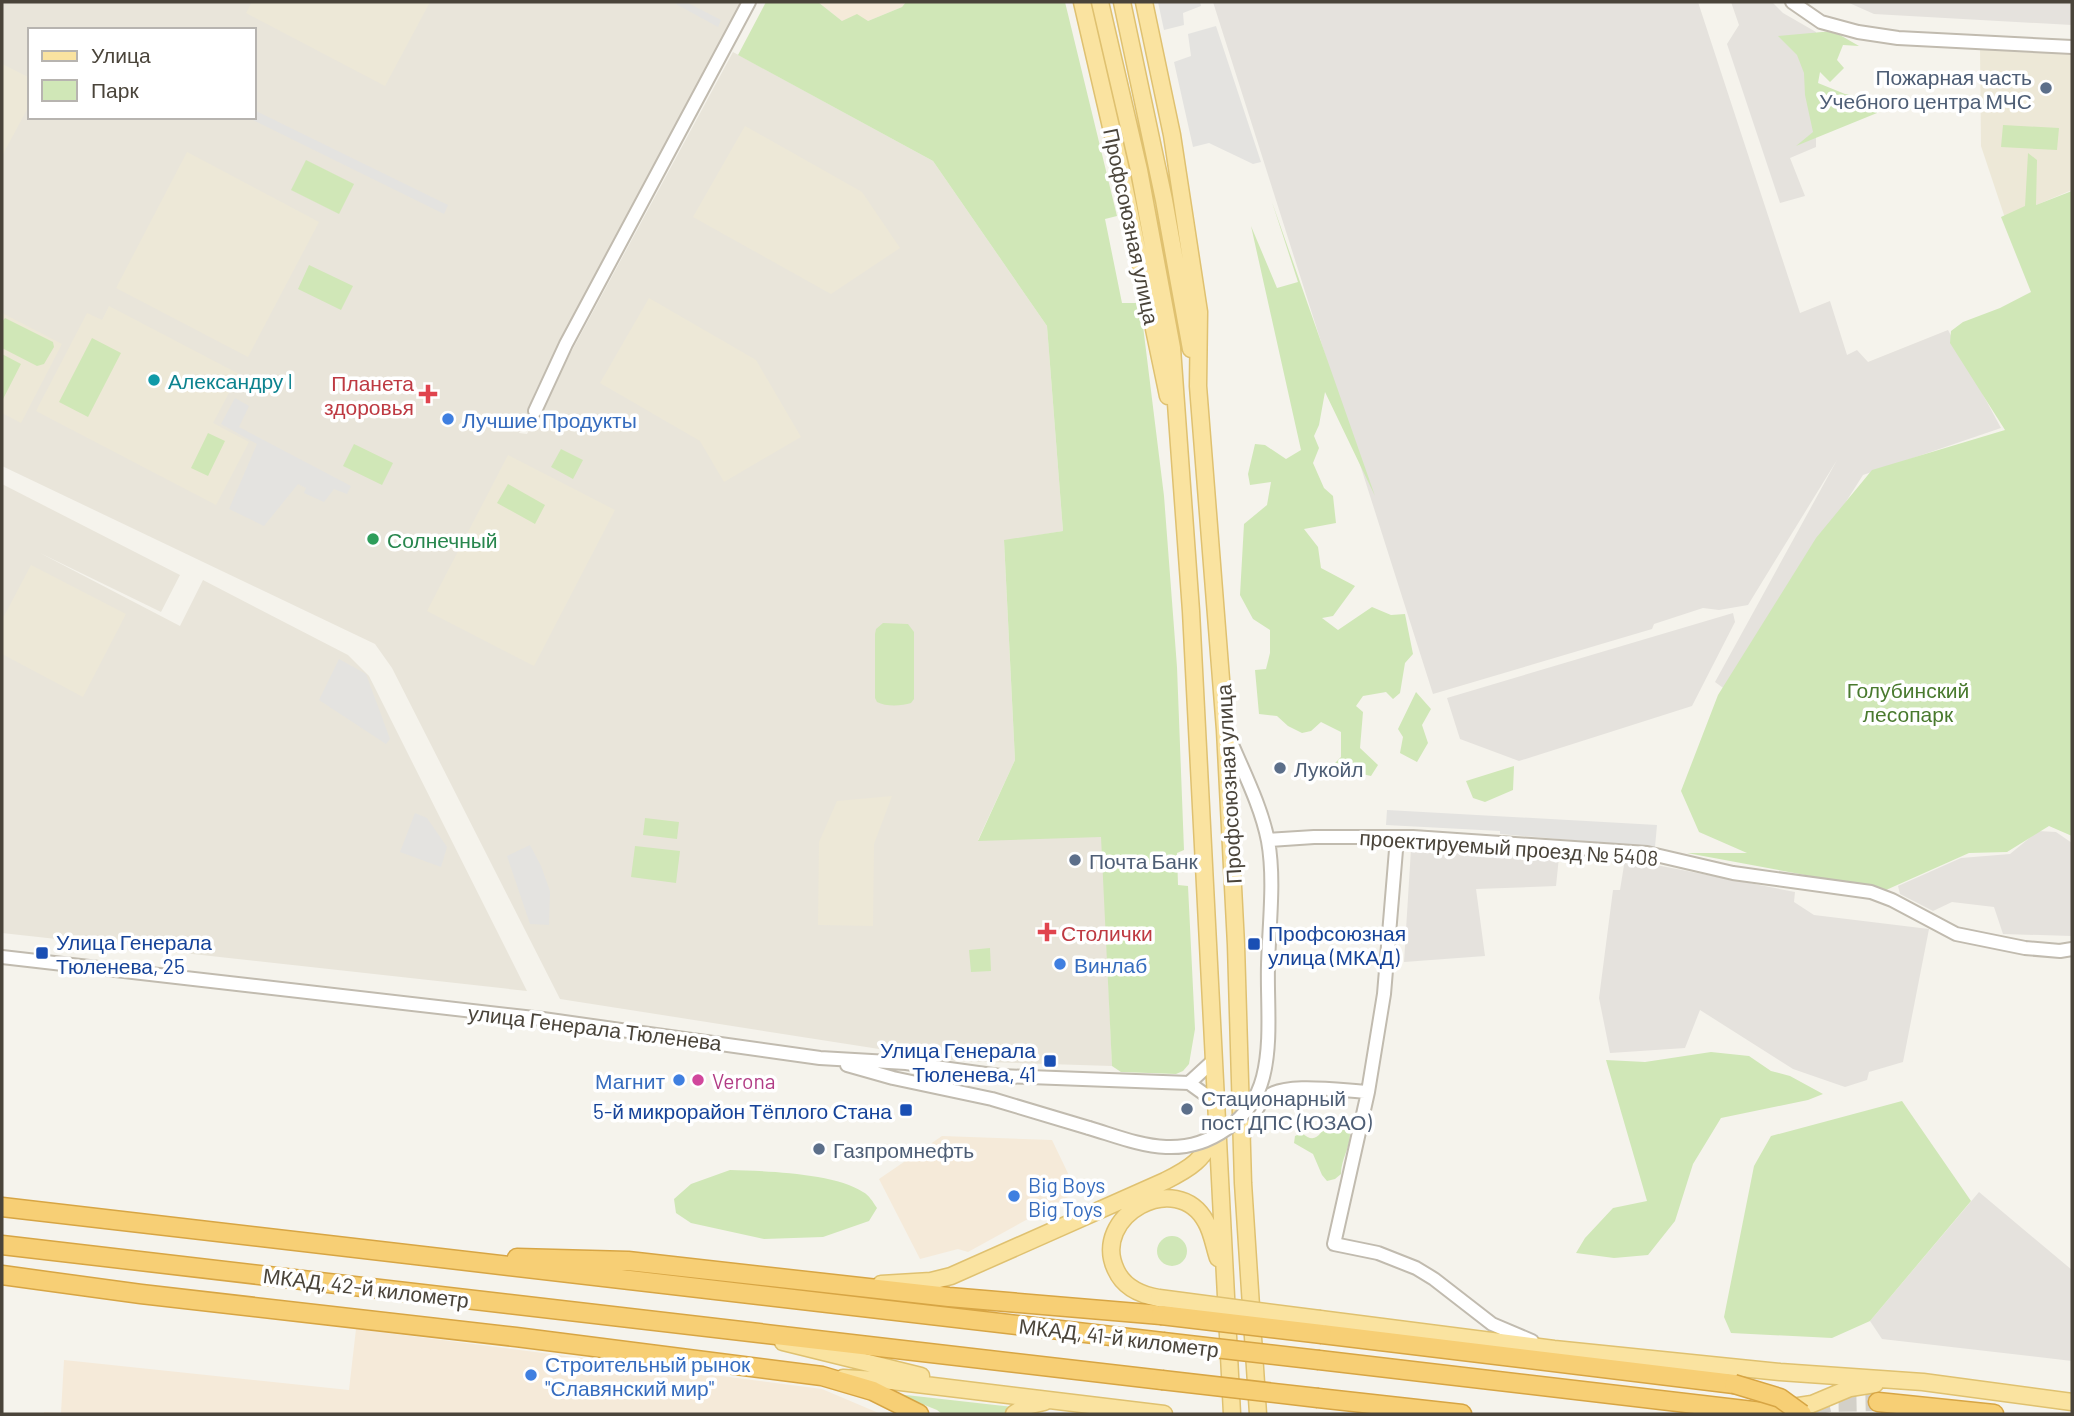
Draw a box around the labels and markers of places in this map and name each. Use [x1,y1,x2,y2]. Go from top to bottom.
place label: Пожарная часть Учебного центра МЧС [1819,64,2032,113]
marker: Пожарная часть Учебного центра МЧС [2038,80,2054,96]
place label: Александру I [168,368,293,393]
place label: Планета здоровья [324,370,414,419]
marker: Александру I [146,372,162,388]
marker: Планета здоровья [420,386,436,402]
place label: Лучшие Продукты [462,407,637,432]
marker: Лучшие Продукты [440,411,456,427]
place label: Солнечный [387,527,498,552]
marker: Солнечный [365,531,381,547]
place label: Лукойл [1294,756,1364,781]
marker: Лукойл [1272,760,1288,776]
place label: Почта Банк [1089,848,1199,873]
marker: Почта Банк [1067,852,1083,868]
place label: Столички [1061,920,1153,945]
place label: Профсоюзная улица (МКАД) [1268,920,1406,969]
marker: Столички [1039,924,1055,940]
place label: Улица Генерала Тюленева, 25 [56,929,212,978]
marker: Профсоюзная улица (МКАД) [1246,936,1262,952]
marker: Улица Генерала Тюленева, 25 [34,945,50,961]
place label: Винлаб [1074,952,1147,977]
marker: Винлаб [1052,956,1068,972]
place label: Улица Генерала Тюленева, 41 [880,1037,1036,1086]
marker: Улица Генерала Тюленева, 41 [1042,1053,1058,1069]
place label: Магнит [595,1068,665,1093]
place label: Verona [712,1068,776,1093]
marker: Магнит [671,1072,687,1088]
marker: Verona [690,1072,706,1088]
place label: Стационарный пост ДПС (ЮЗАО) [1201,1085,1372,1134]
place label: 5-й микрорайон Тёплого Стана [593,1098,892,1123]
marker: Стационарный пост ДПС (ЮЗАО) [1179,1101,1195,1117]
marker: 5-й микрорайон Тёплого Стана [898,1102,914,1118]
place label: Газпромнефть [833,1137,974,1162]
marker: Газпромнефть [811,1141,827,1157]
place label: Big Boys Big Toys [1028,1172,1105,1221]
marker: Big Boys Big Toys [1006,1188,1022,1204]
place label: Строительный рынок "Славянский мир" [545,1351,751,1400]
marker: Строительный рынок "Славянский мир" [523,1367,539,1383]

